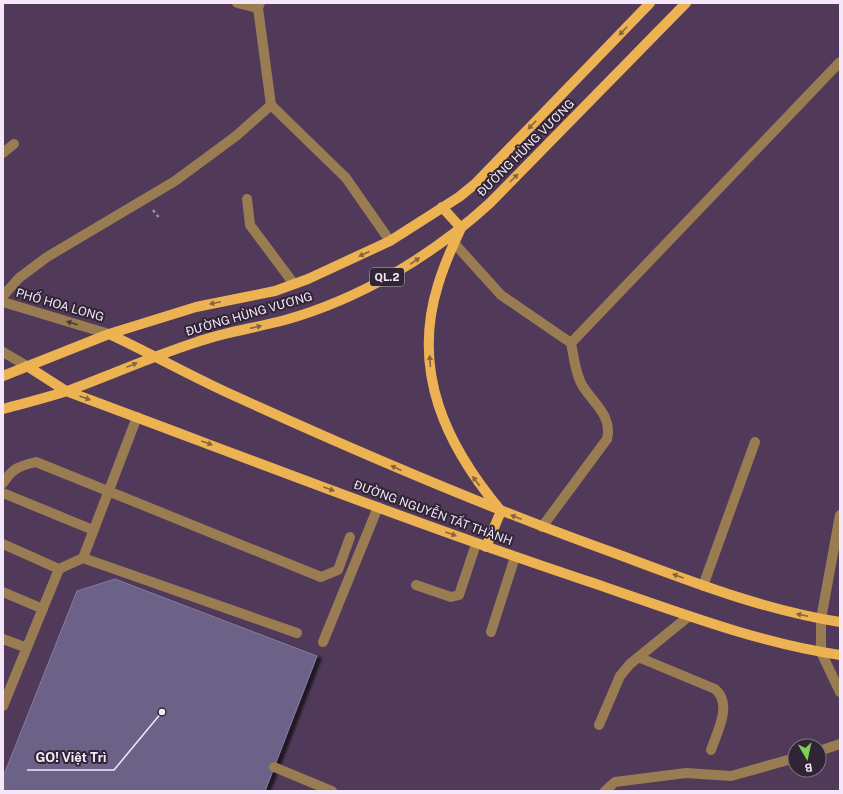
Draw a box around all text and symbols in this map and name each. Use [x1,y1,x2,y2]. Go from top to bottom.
one-way arrow [618,26,628,36]
street label: ĐƯỜNG HÙNG VƯƠNG [475,97,577,199]
one-way arrow [528,120,537,130]
one-way arrow [509,173,519,183]
one-way arrow [359,251,370,257]
one-way arrow [409,257,420,265]
road number: QL.2 [370,268,404,286]
street label: PHỐ HOA LONG [14,285,106,324]
street label: ĐƯỜNG HÙNG VƯƠNG [184,289,314,339]
one-way arrow [209,301,221,307]
one-way arrow [66,320,78,326]
one-way arrow [250,323,263,329]
one-way arrow [426,355,433,367]
one-way arrow [127,361,139,367]
one-way arrow [80,395,92,401]
one-way arrow [202,441,214,447]
one-way arrow [390,465,401,471]
one-way arrow [472,475,480,486]
street label: ĐƯỜNG NGUYỄN TẤT THÀNH [352,477,515,548]
one-way arrow [323,486,335,492]
one-way arrow [510,514,522,520]
one-way arrow [445,532,457,538]
one-way arrow [671,573,683,579]
one-way arrow [796,612,808,618]
north arrow [787,738,827,778]
callout: GO! Việt Trì [27,745,114,770]
text: GO! Việt Trì [36,750,107,765]
text: B [803,761,813,774]

